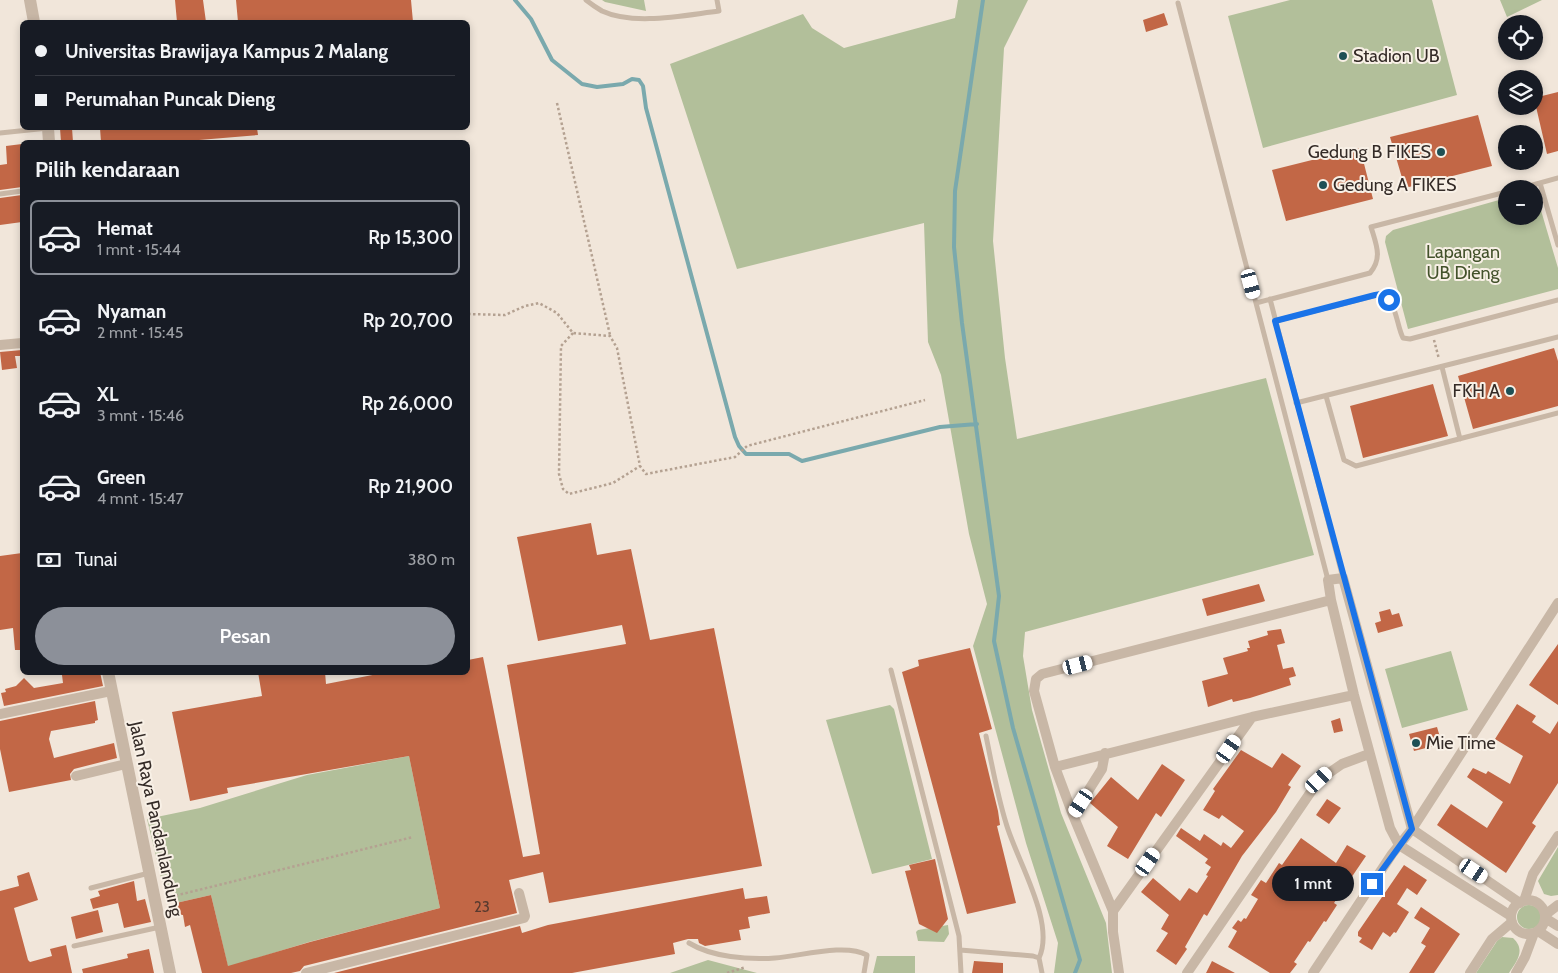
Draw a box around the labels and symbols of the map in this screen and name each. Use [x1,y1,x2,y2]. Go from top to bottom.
place label: Stadion UB [1353,45,1440,67]
marker: Stadion UB [1337,50,1349,62]
place label: Gedung B FIKES [1308,141,1431,163]
marker: Gedung B FIKES [1435,146,1447,158]
place label: Gedung A FIKES [1333,174,1457,196]
marker: Gedung A FIKES [1317,179,1329,191]
park label: Lapangan UB Dieng [1426,241,1500,284]
car [1239,268,1262,300]
route start [1378,289,1400,311]
place label: FKH A [1453,380,1500,402]
marker: FKH A [1504,385,1516,397]
car [1061,654,1094,676]
street label: Jalan Raya Pandanlandung [124,718,188,920]
car [1214,732,1243,766]
place label: Mie Time [1426,732,1496,754]
marker: Mie Time [1410,737,1422,749]
car [1302,764,1335,796]
car [1066,786,1095,820]
car [1133,845,1162,879]
car [1457,856,1490,886]
callout: 1 mnt [1272,866,1354,902]
route end [1361,873,1383,895]
house number: 23 [474,898,490,916]

